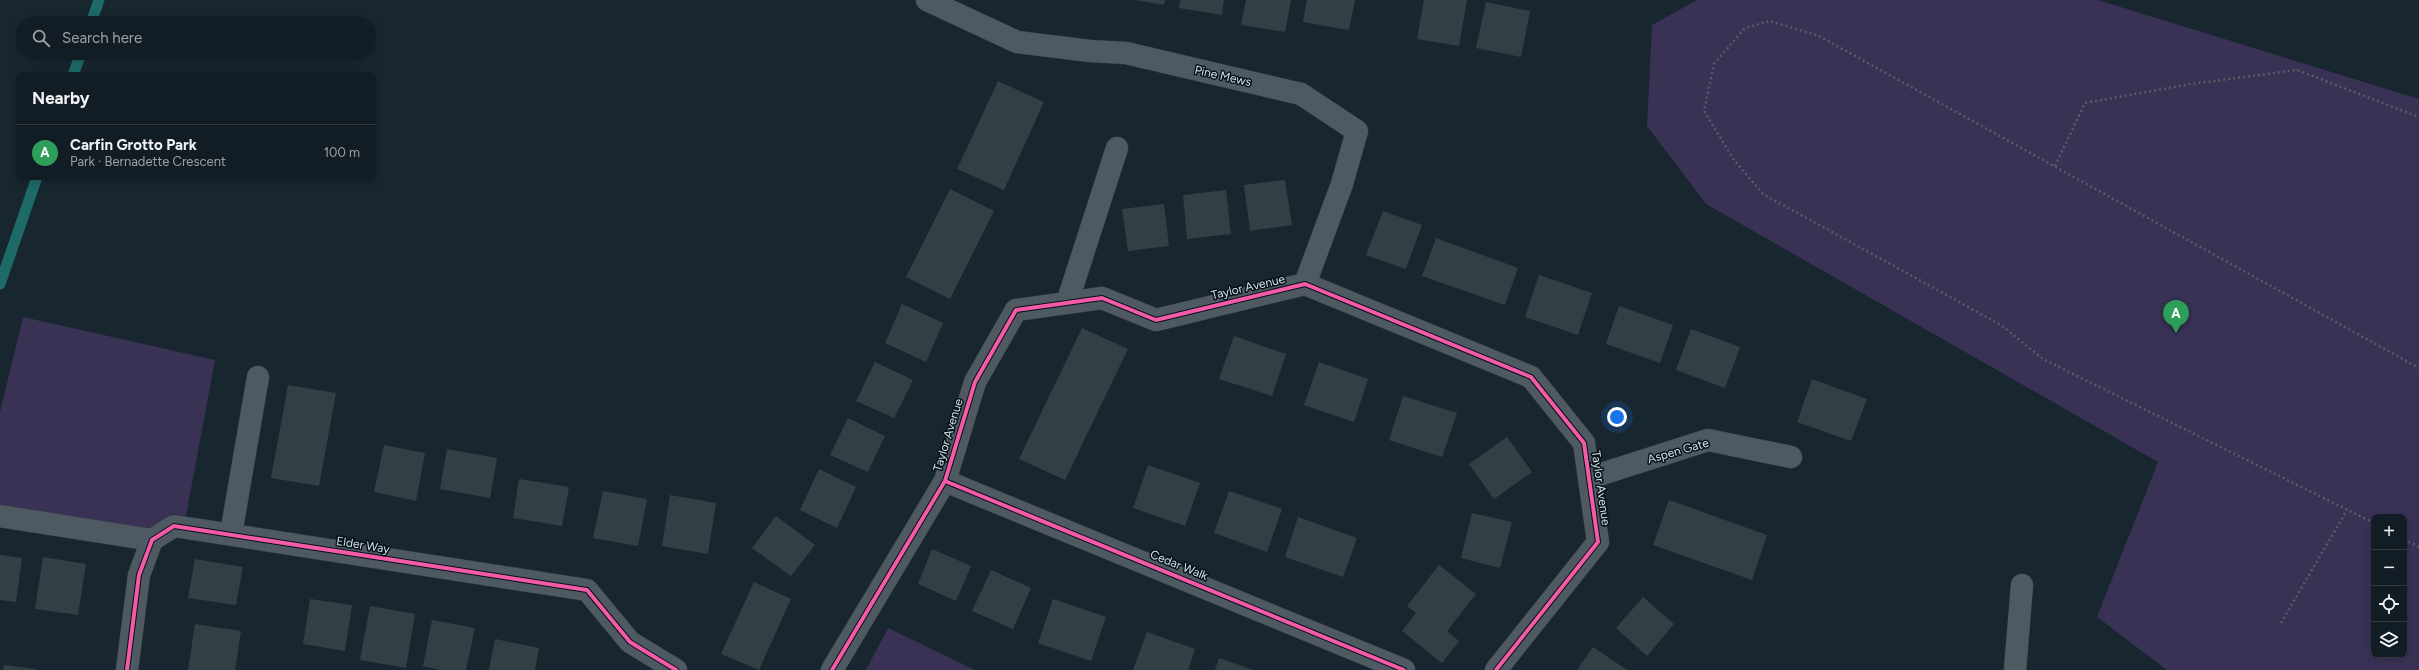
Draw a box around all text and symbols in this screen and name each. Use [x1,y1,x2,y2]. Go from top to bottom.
search box [16,16,376,60]
icon: search [30,27,52,49]
text: Search here [62,29,142,47]
street label: Pine Mews [1193,63,1253,89]
text: Nearby [32,88,90,108]
text: Carfin Grotto Park [70,136,197,154]
text: A [40,145,50,160]
text: 100 m [324,145,360,160]
text: Park · Bernadette Crescent [70,154,226,169]
street label: Taylor Avenue [1210,272,1287,302]
pin: A [2163,300,2189,333]
street label: Taylor Avenue [930,396,966,473]
your location [1607,407,1627,427]
street label: Aspen Gate [1646,435,1711,466]
street label: Taylor Avenue [1589,450,1613,527]
map controls [2371,514,2407,658]
button: + [2371,514,2407,550]
street label: Elder Way [335,534,391,556]
street label: Cedar Walk [1148,547,1210,583]
button: − [2371,550,2407,586]
button: locate [2371,586,2407,622]
button: layers [2371,622,2407,658]

